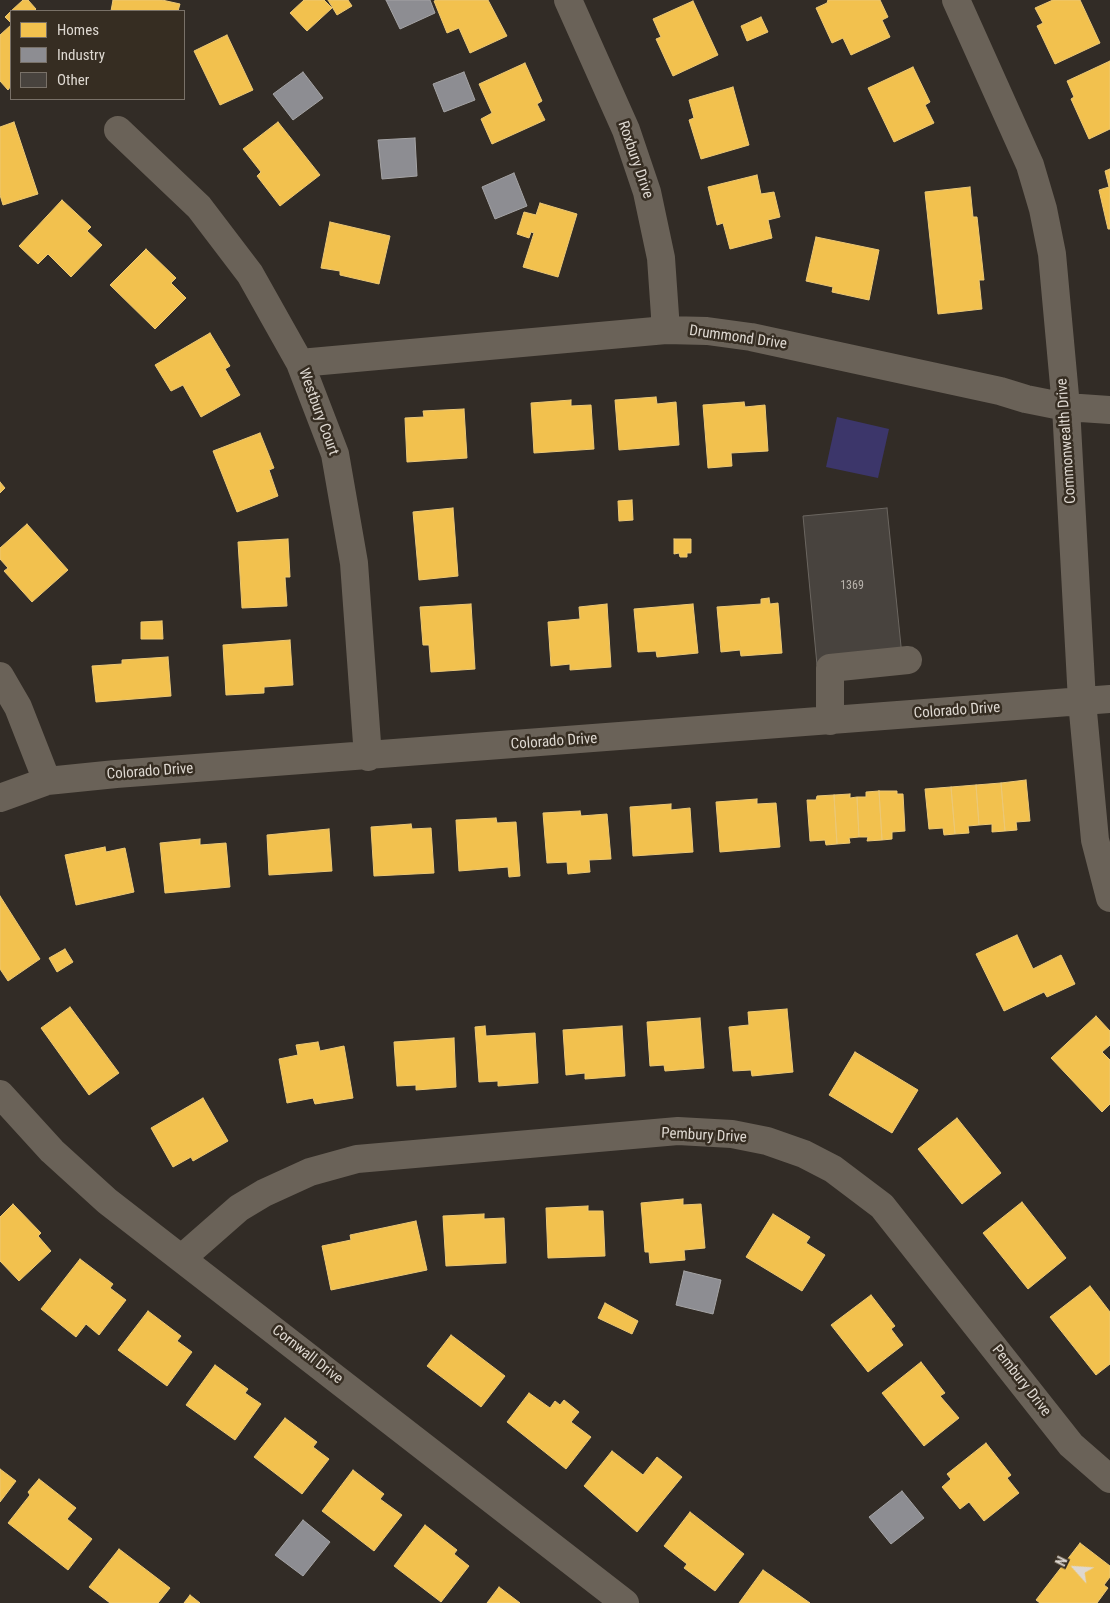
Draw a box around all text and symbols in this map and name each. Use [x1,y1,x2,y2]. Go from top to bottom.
legend [10,10,185,100]
text: Homes [57,21,99,39]
text: Industry [57,46,105,64]
text: Other [57,71,89,89]
street label: Roxbury Drive [613,119,657,201]
street label: Drummond Drive [688,322,788,354]
street label: Westbury Court [294,366,342,458]
street label: Commonwealth Drive [1054,378,1080,504]
house number: 1369 [840,579,864,593]
street label: Colorado Drive [913,699,1001,723]
street label: Colorado Drive [510,730,598,754]
street label: Colorado Drive [106,760,194,784]
street label: Pembury Drive [661,1125,747,1147]
street label: Cornwall Drive [268,1322,346,1388]
street label: Pembury Drive [988,1342,1054,1420]
north arrow [1050,1543,1100,1593]
text: N [1052,1554,1071,1569]

